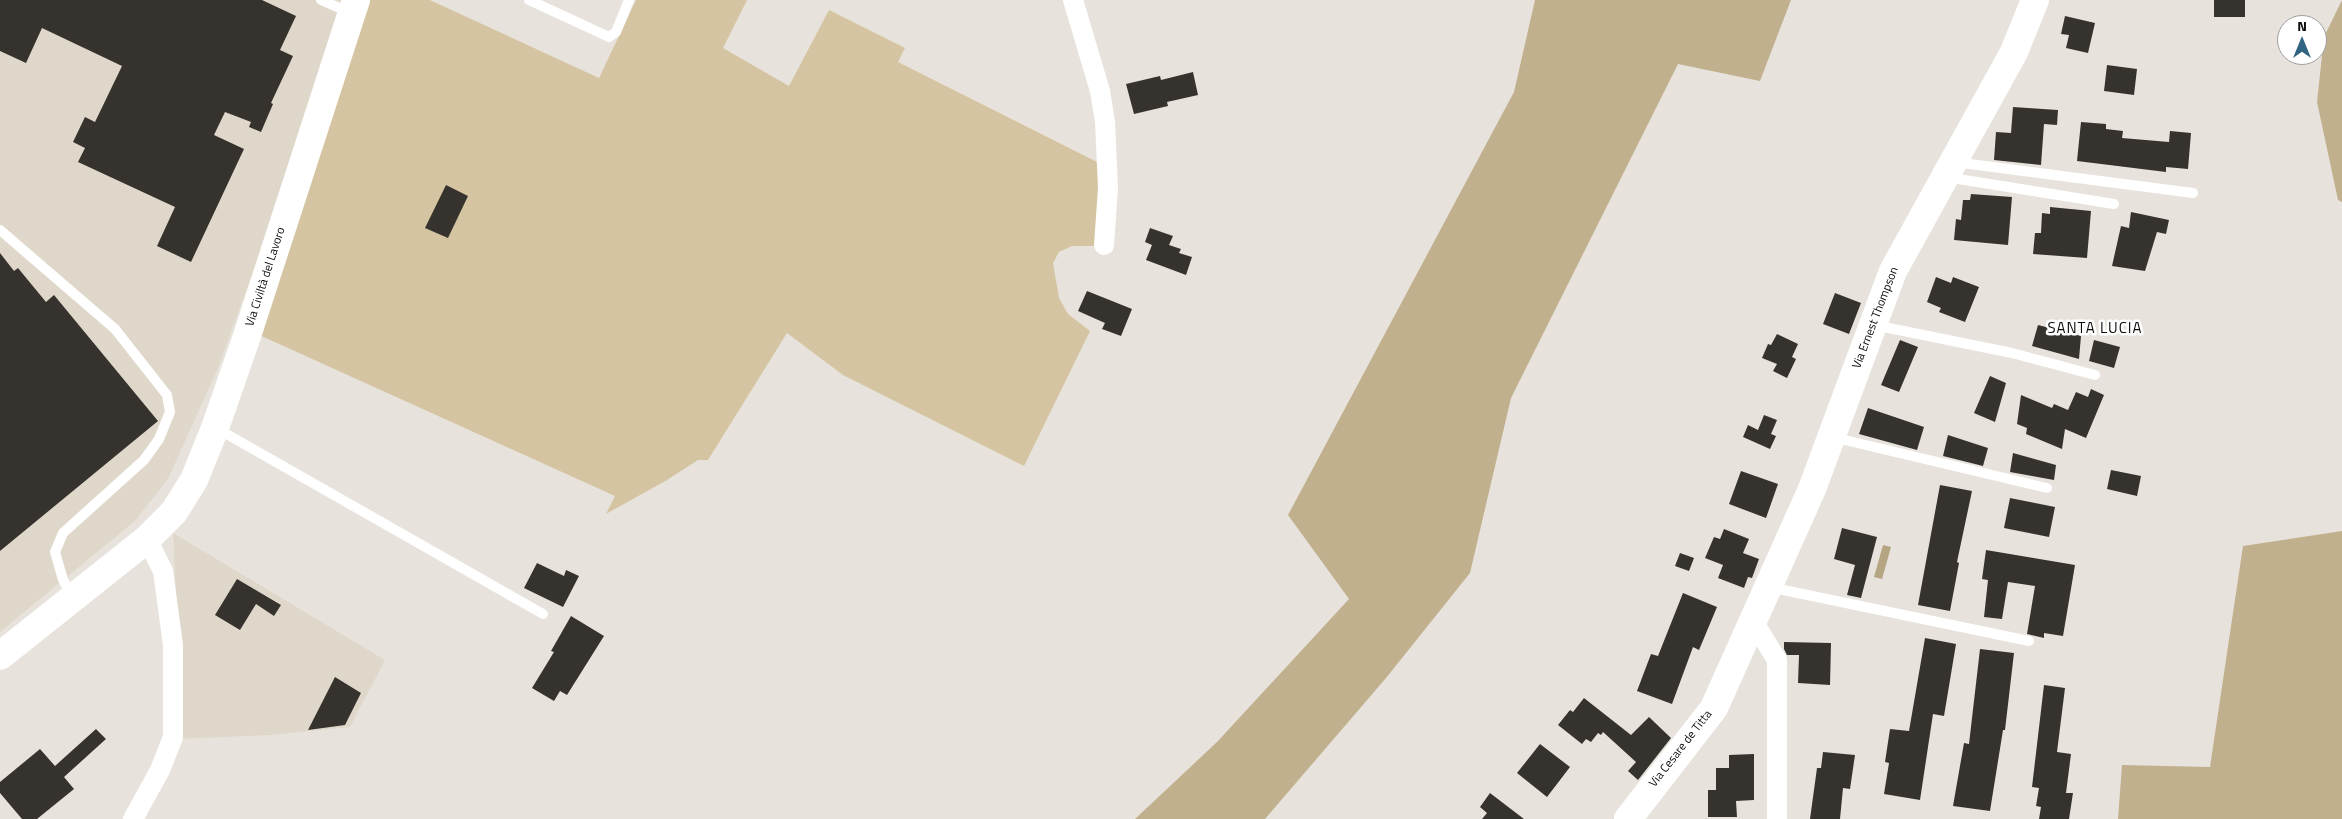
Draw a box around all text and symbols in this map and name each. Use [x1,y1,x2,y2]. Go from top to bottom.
north arrow [2277,15,2327,65]
text: N [2297,15,2307,36]
street label: Via Civiltà del Lavoro [243,226,289,328]
street label: Via Ernest Thompson [1850,265,1902,371]
district label: SANTA LUCIA [2046,320,2144,338]
street label: Via Cesare de Titta [1647,708,1715,790]

